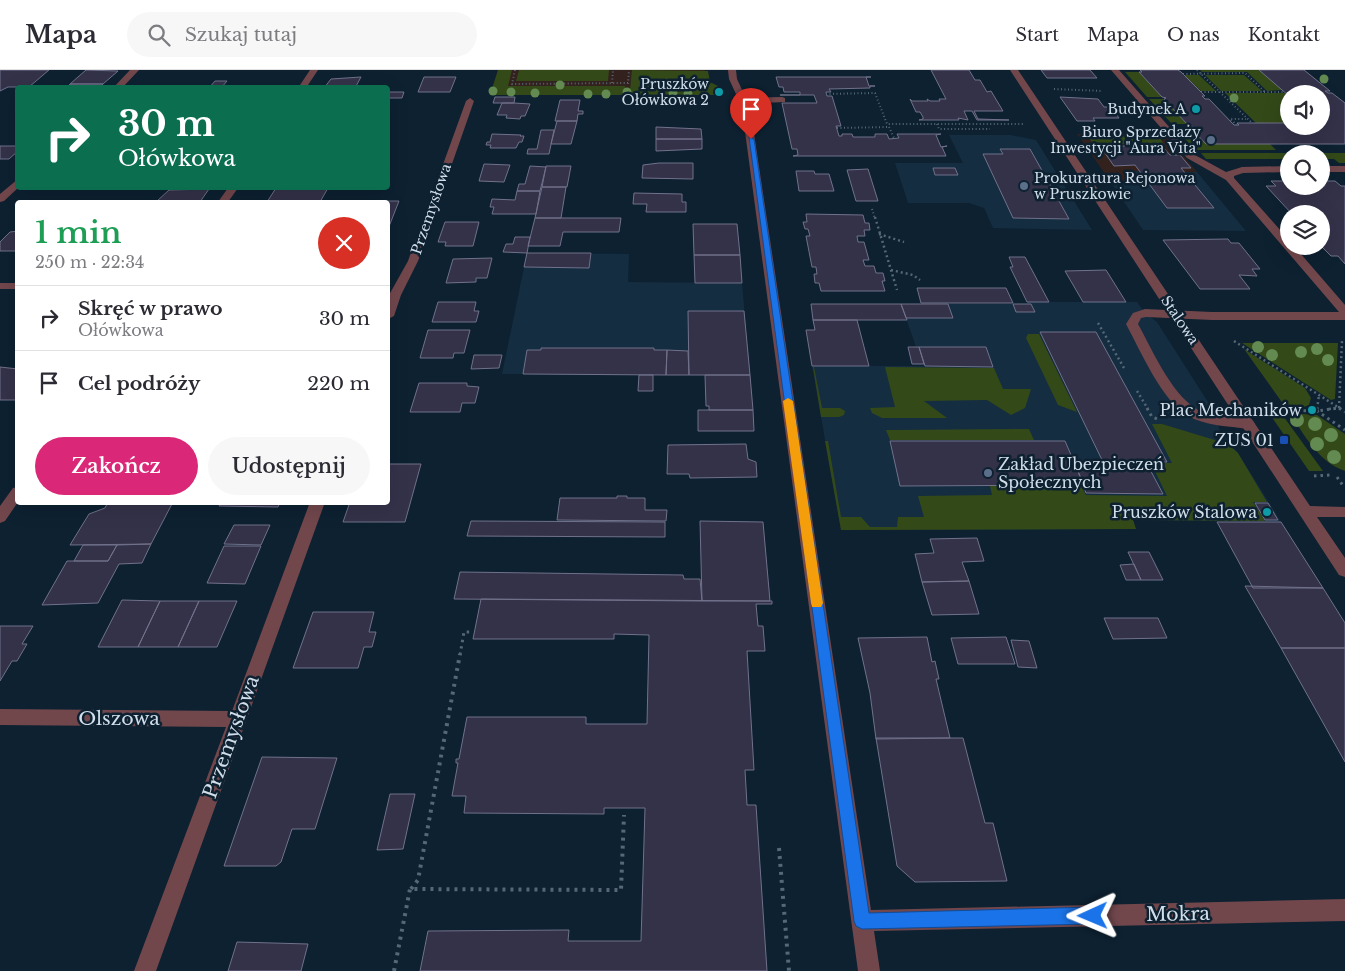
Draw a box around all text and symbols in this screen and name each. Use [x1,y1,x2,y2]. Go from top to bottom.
search box [127,12,477,57]
text: Mapa [25,20,97,49]
icon: search [145,21,173,49]
text: Szukaj tutaj [185,23,297,46]
text: Start [1015,24,1059,46]
text: Mapa [1087,24,1139,46]
text: O nas [1167,24,1220,46]
text: Kontakt [1248,24,1320,46]
place label: Pruszków Ołówkowa 2 [622,75,709,109]
map controls [1280,85,1330,255]
button: sound [1280,85,1330,135]
marker: Pruszków Ołówkowa 2 [713,86,725,98]
pin [730,88,772,139]
icon: arrive [737,95,765,123]
place label: Budynek A [1107,100,1186,118]
text: 30 m [118,102,215,145]
marker: Budynek A [1190,103,1202,115]
icon: right [35,105,100,170]
place label: Biuro Sprzedaży Inwestycji "Aura Vita" [1050,123,1201,157]
marker: Biuro Sprzedaży Inwestycji "Aura Vita" [1205,134,1217,146]
text: Ołówkowa [118,145,236,172]
button: search [1280,145,1330,195]
street label: Przemysłowa [407,161,455,257]
place label: Prokuratura Rejonowa w Pruszkowie [1034,169,1195,203]
marker: Prokuratura Rejonowa w Pruszkowie [1018,180,1030,192]
button: layers [1280,205,1330,255]
text: 1 min [35,214,121,251]
button: close [318,217,370,269]
text: 250 m · 22:34 [35,252,144,272]
street label: Stalowa [1157,292,1203,348]
text: Skręć w prawo [78,297,223,320]
icon: right [35,304,63,332]
text: 30 m [319,307,370,330]
text: Ołówkowa [78,320,164,340]
icon: arrive [35,369,63,397]
text: Cel podróży [78,372,200,395]
text: 220 m [307,372,370,395]
place label: Plac Mechaników [1160,400,1302,420]
marker: Plac Mechaników [1306,404,1318,416]
place label: ZUS 01 [1215,430,1274,450]
marker: ZUS 01 [1278,434,1290,446]
button: Zakończ [35,437,198,495]
button: Udostępnij [208,437,370,495]
place label: Zakład Ubezpieczeń Społecznych [998,454,1164,492]
marker: Zakład Ubezpieczeń Społecznych [982,467,994,479]
place label: Pruszków Stalowa [1111,502,1257,522]
marker: Pruszków Stalowa [1261,506,1273,518]
street label: Przemysłowa [198,672,264,801]
street label: Olszowa [78,707,160,730]
position arrow [1066,889,1118,941]
street label: Mokra [1146,902,1211,926]

